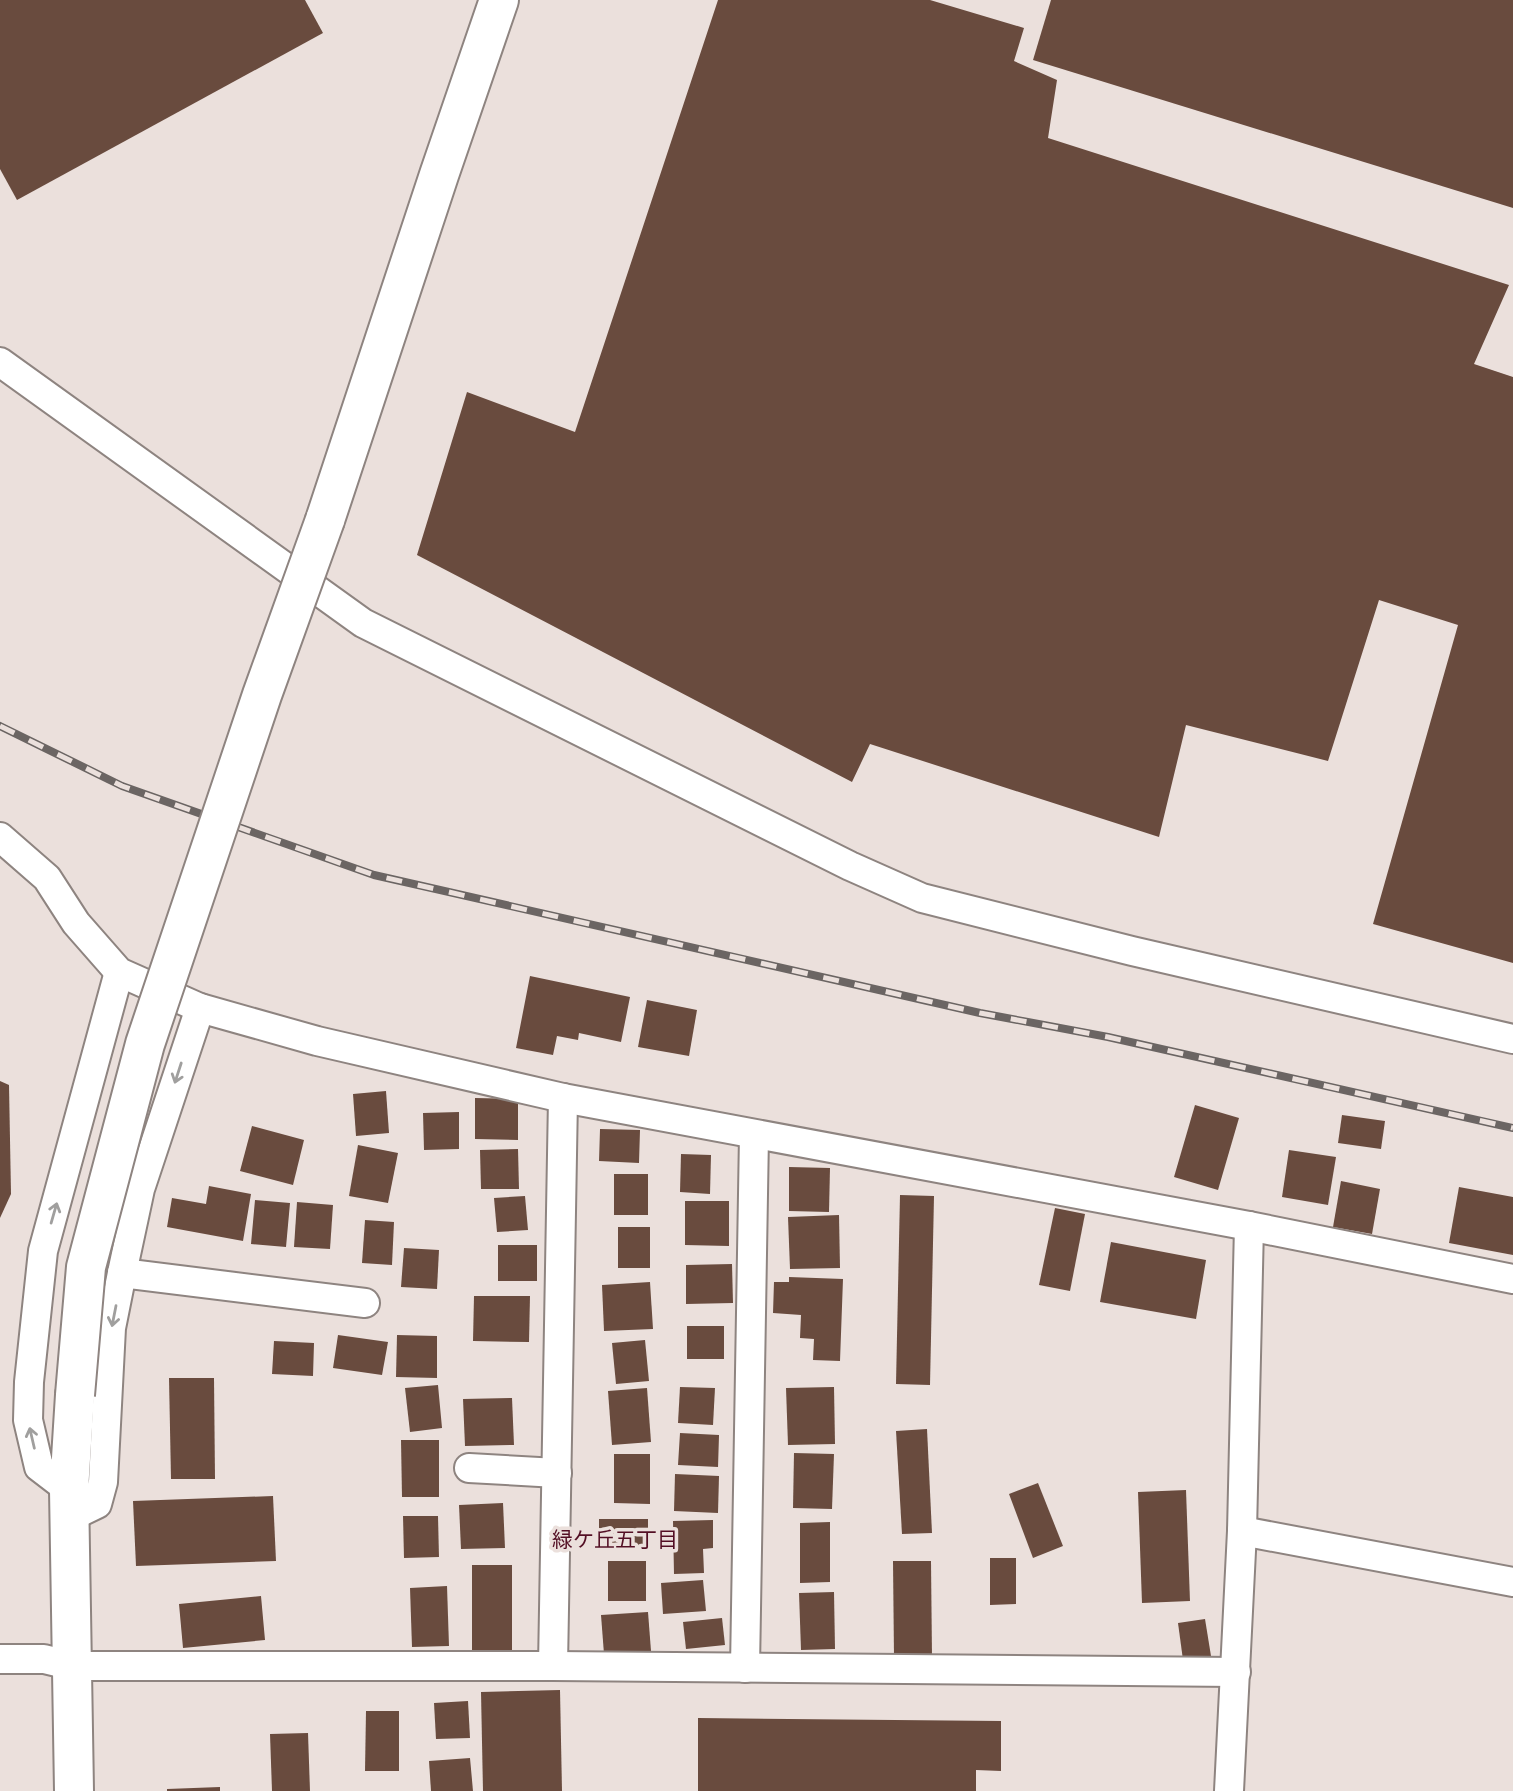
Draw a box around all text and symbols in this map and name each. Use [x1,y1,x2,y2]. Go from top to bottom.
one-way arrow [171,1062,183,1084]
one-way arrow [48,1202,61,1224]
one-way arrow [106,1304,120,1327]
one-way arrow [25,1427,38,1449]
district label: 緑ケ丘五丁目 [552,1525,678,1553]

